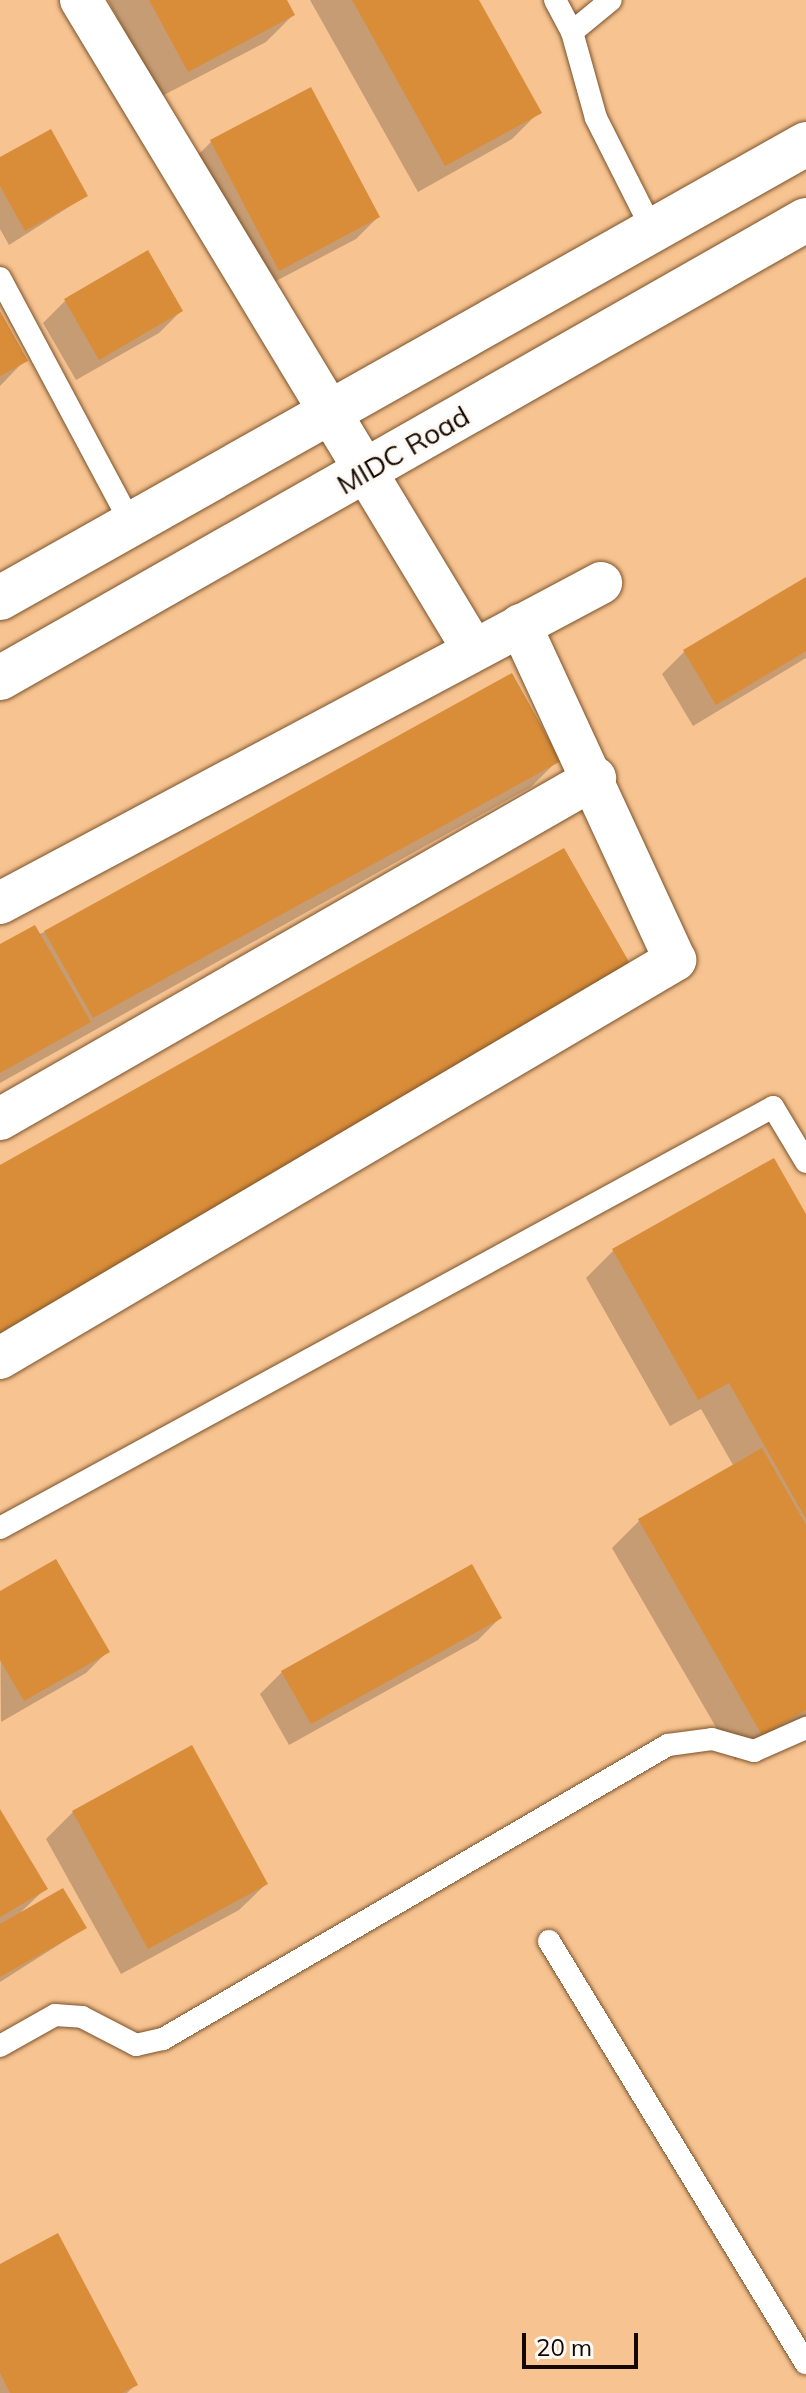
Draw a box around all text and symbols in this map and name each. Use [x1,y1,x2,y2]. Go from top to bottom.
street label: MIDC Road [331,399,475,501]
scale bar [526,2317,642,2367]
text: 20 m [536,2332,592,2362]

